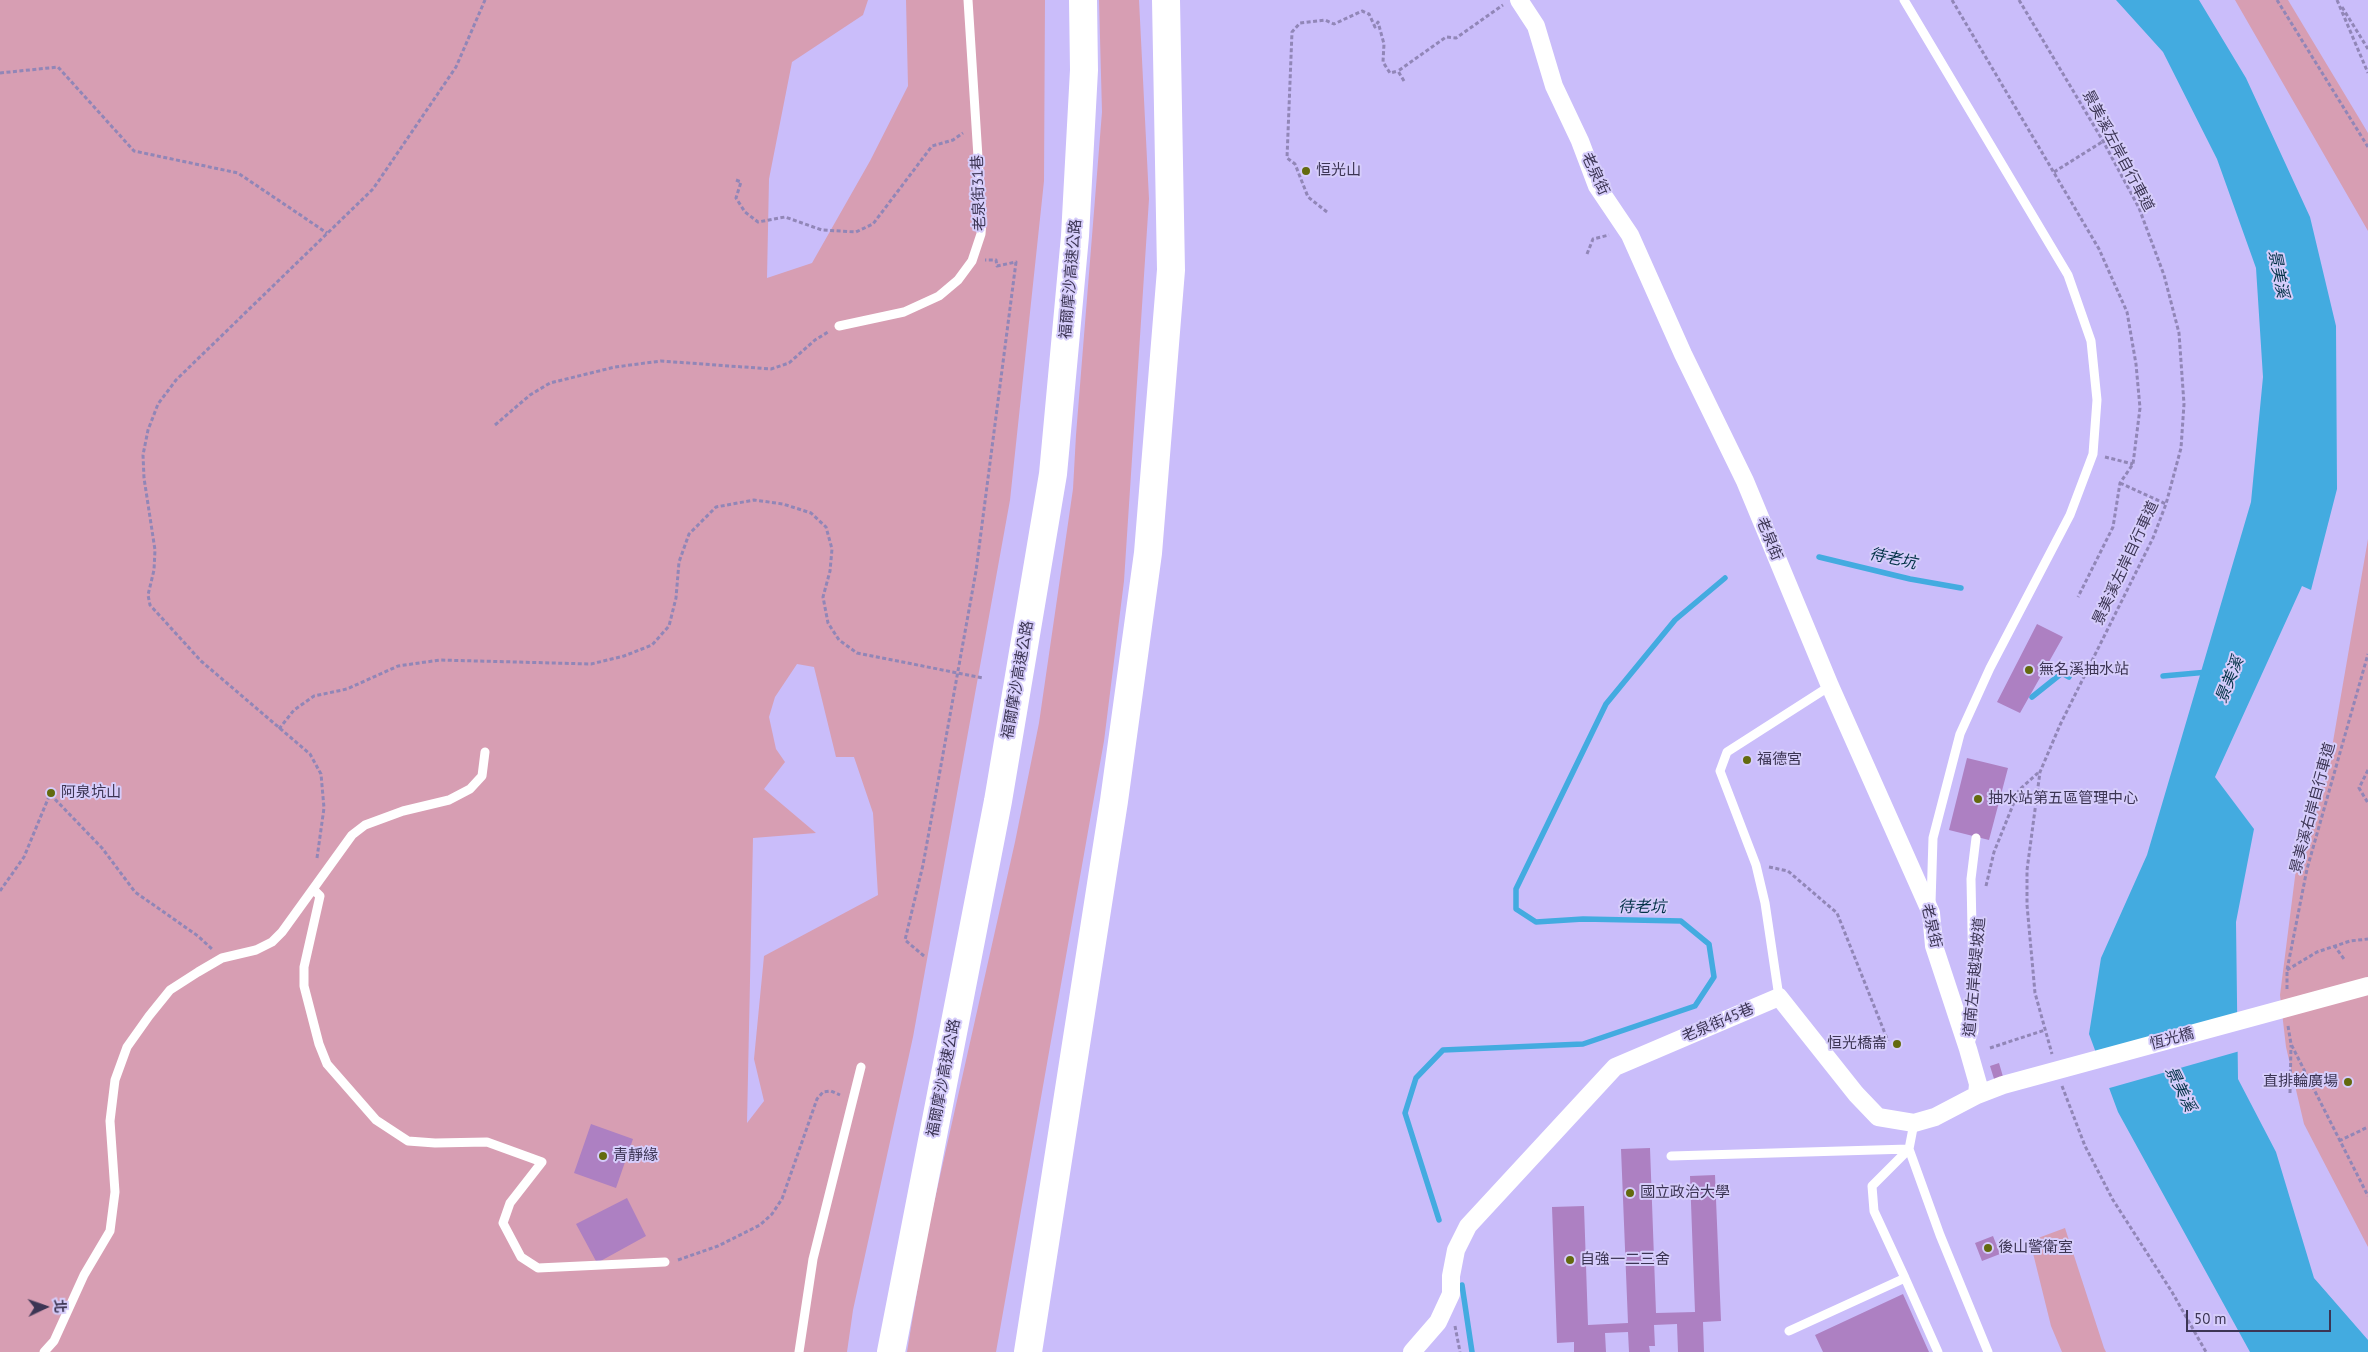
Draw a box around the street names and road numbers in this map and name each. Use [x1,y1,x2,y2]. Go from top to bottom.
street label: 景美溪左岸自行車道 [2078,87,2158,215]
street label: 老泉街 [1577,150,1613,198]
street label: 老泉街31巷 [969,155,989,231]
street label: 福爾摩沙高速公路 [1057,218,1085,340]
street label: 景美溪左岸自行車道 [2089,498,2163,628]
street label: 老泉街 [1752,515,1786,563]
street label: 福爾摩沙高速公路 [999,619,1037,741]
street label: 景美溪右岸自行車道 [2287,740,2339,876]
street label: 老泉街 [1917,902,1945,950]
street label: 道南左岸越堤坡道 [1961,916,1989,1038]
street label: 老泉街45巷 [1679,1000,1757,1046]
street label: 福爾摩沙高速公路 [924,1017,964,1139]
street label: 恆光橋 [2148,1024,2196,1054]

